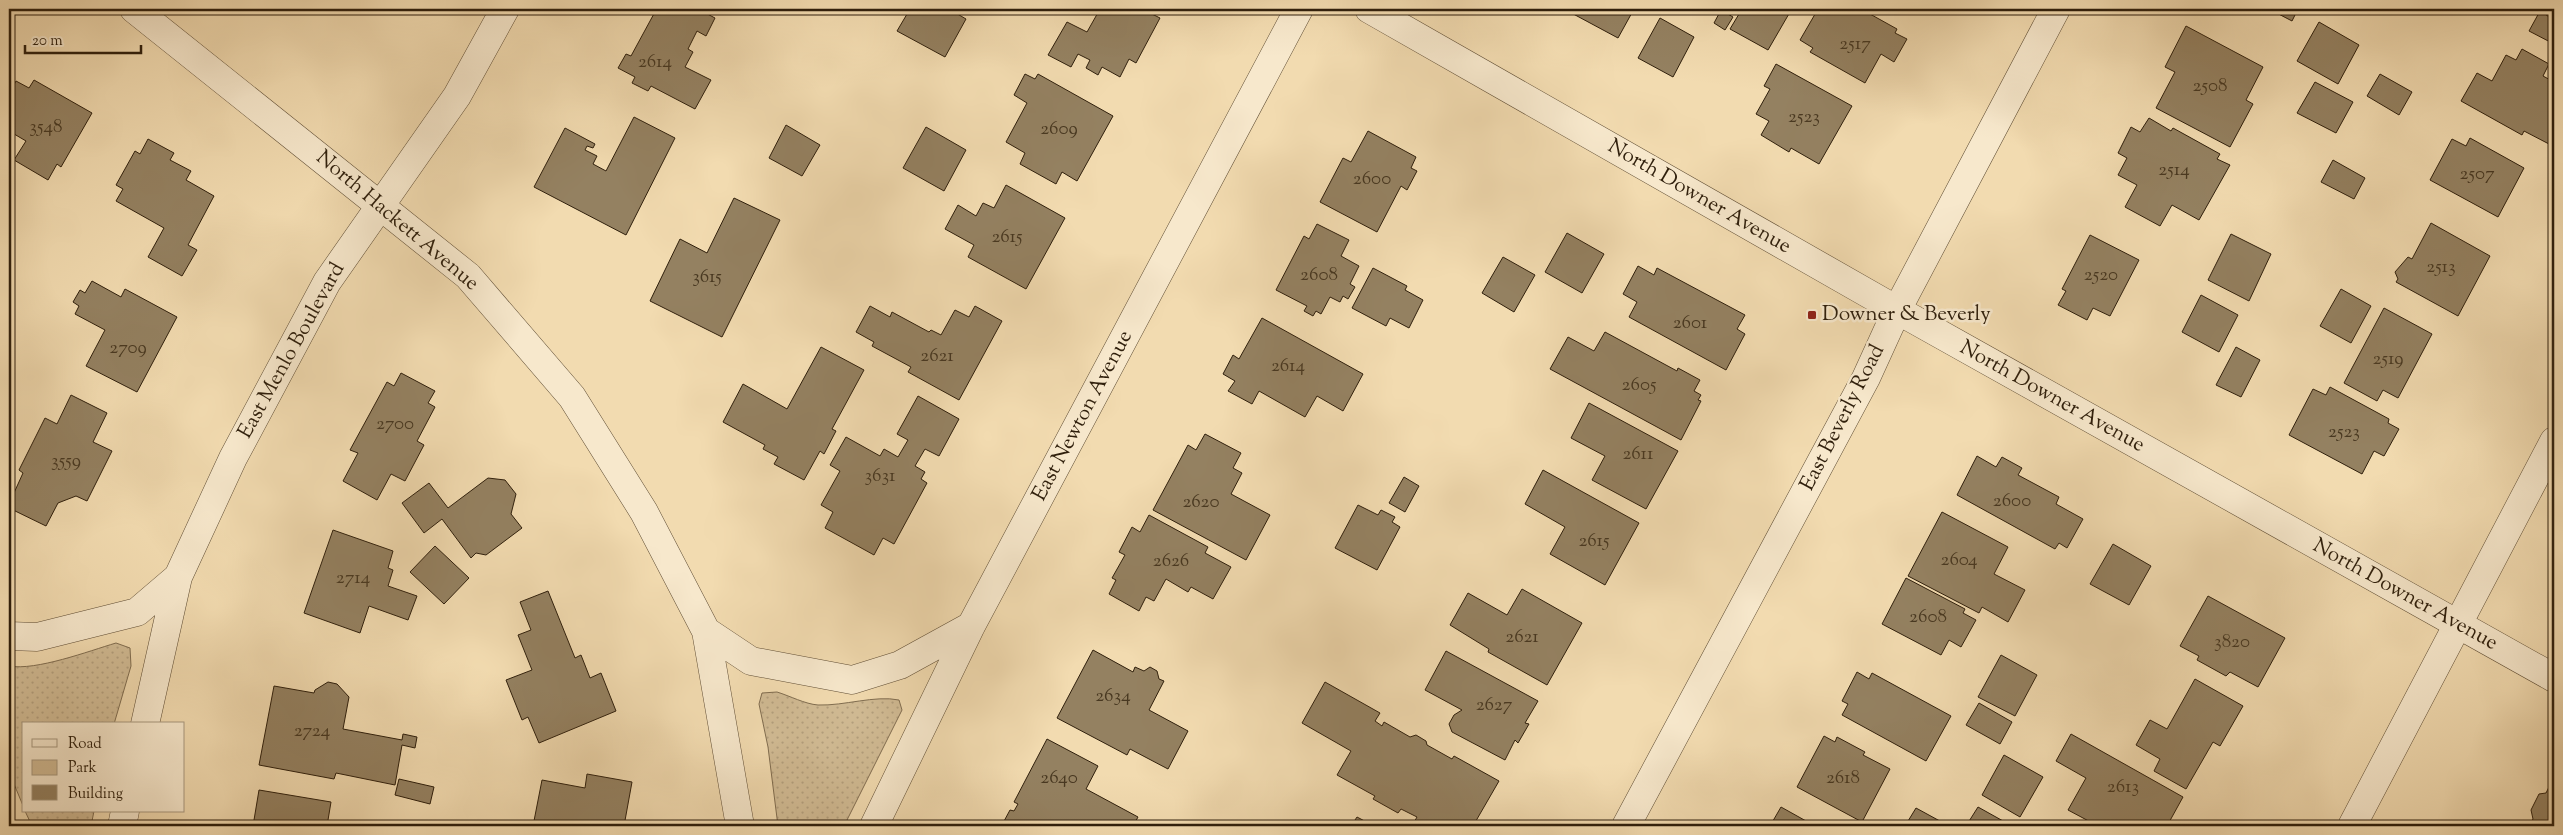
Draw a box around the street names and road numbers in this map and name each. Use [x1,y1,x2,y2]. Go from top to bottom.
street label: North Downer Avenue [1602,132,1796,262]
street label: North Hackett Avenue [309,144,485,298]
street label: East Menlo Boulevard [231,257,353,444]
street label: East Newton Avenue [1025,325,1141,507]
street label: North Downer Avenue [1954,334,2150,460]
street label: East Beverly Road [1793,339,1893,496]
street label: North Downer Avenue [2307,532,2503,658]

